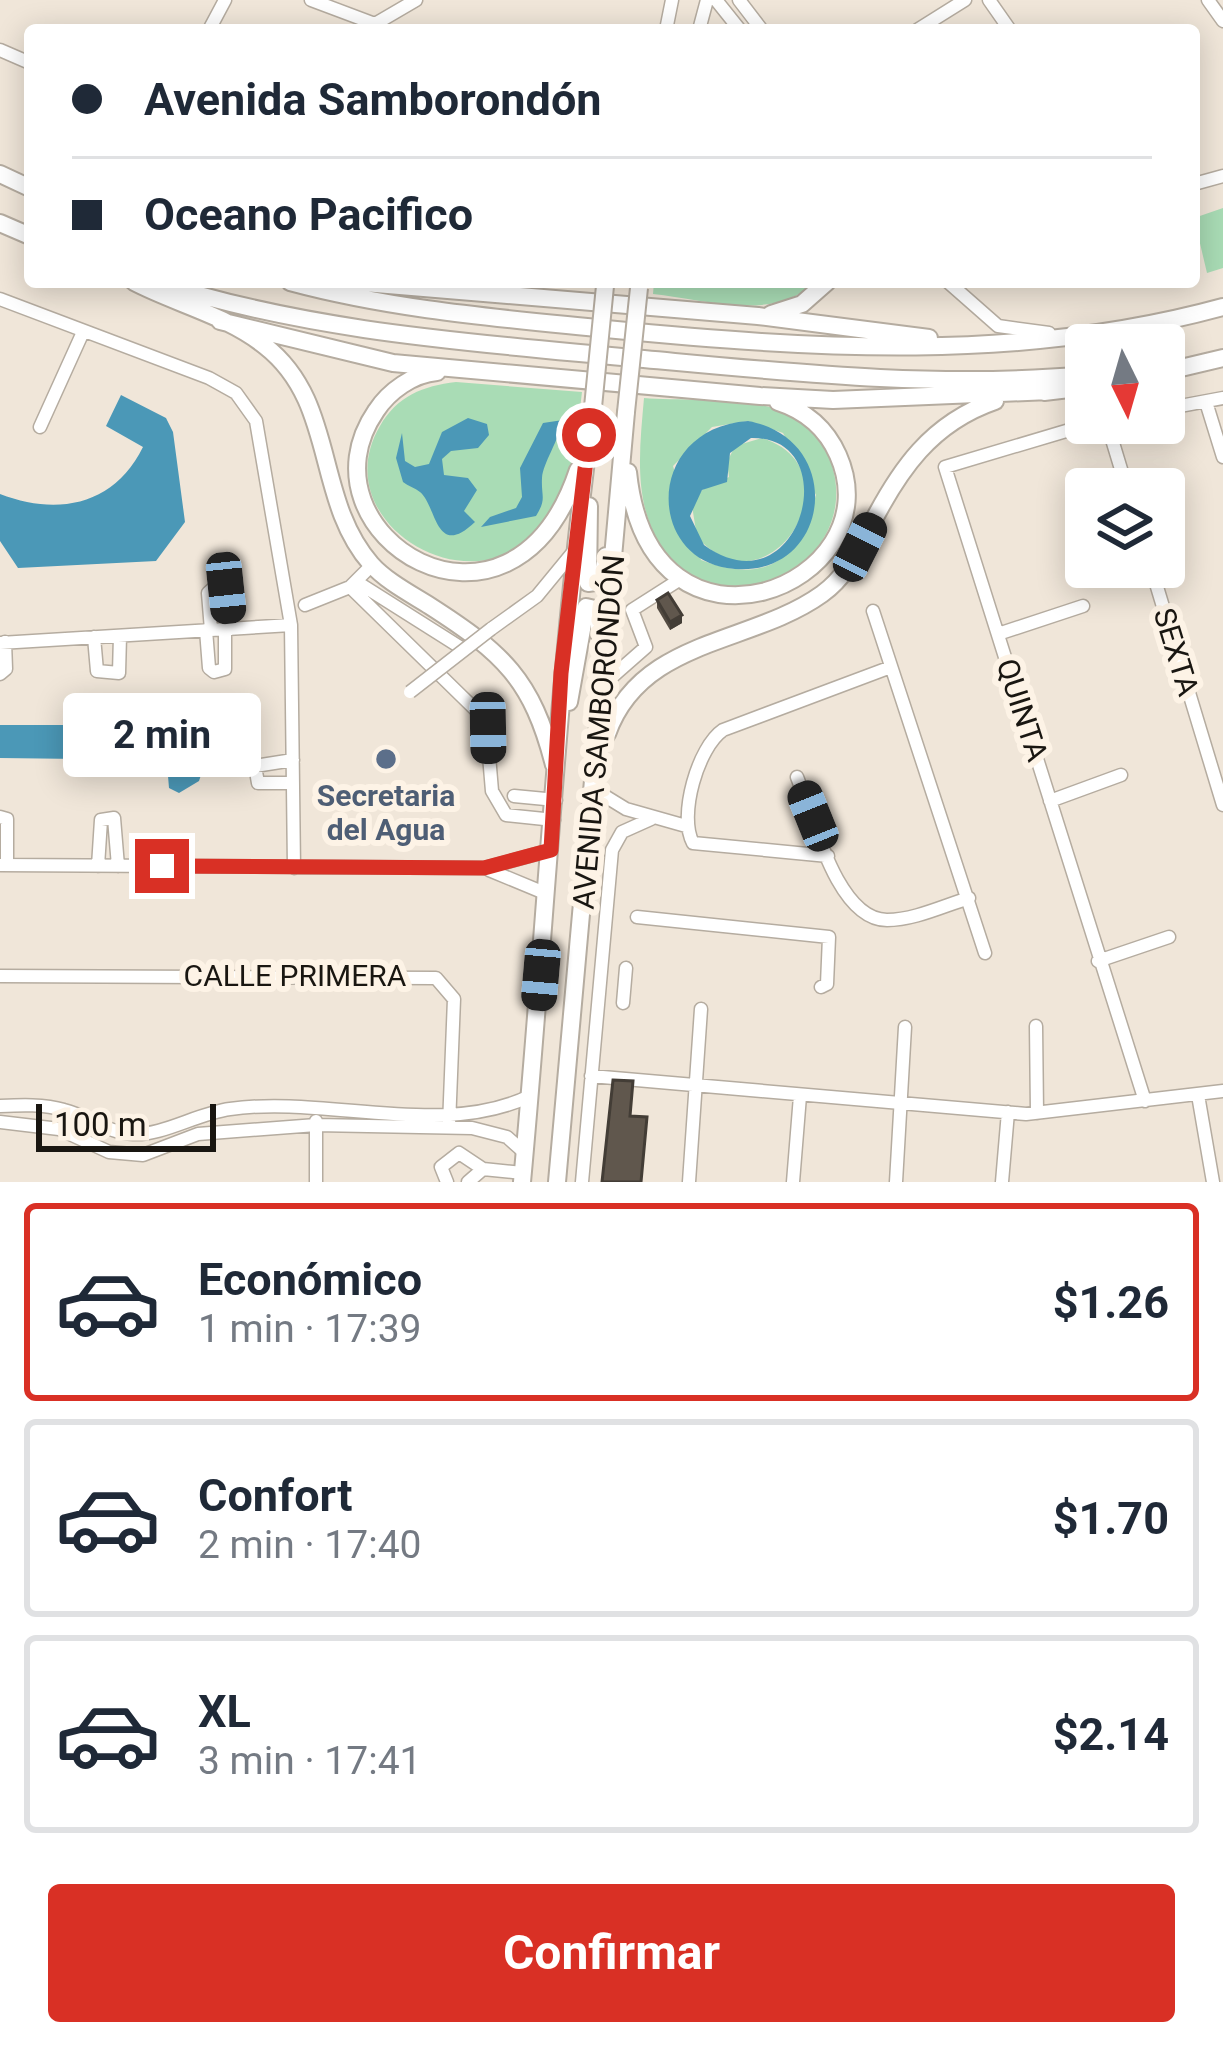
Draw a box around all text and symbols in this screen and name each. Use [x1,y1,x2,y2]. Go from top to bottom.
text: Avenida Samborondón [144,73,602,126]
text: Oceano Pacifico [144,188,473,241]
north arrow [1065,324,1185,444]
map controls [1065,324,1185,588]
route start [562,408,616,462]
button: layers [1065,468,1185,588]
car [828,507,892,587]
car [204,550,248,626]
street label: AVENIDA SAMBORONDÓN [566,553,631,911]
street label: SEXTA [1147,604,1206,700]
street label: QUINTA [990,654,1056,766]
callout: 2 min [63,692,261,776]
car [469,692,507,764]
text: 2 min [113,712,211,758]
marker: Secretaria del Agua [373,746,399,772]
car [783,776,843,856]
place label: Secretaria del Agua [317,778,455,847]
route end [135,839,189,893]
car [520,938,562,1012]
street label: CALLE PRIMERA [184,958,407,993]
scale bar [36,1098,216,1151]
text: 100 m [54,1105,147,1144]
icon: car [54,1248,162,1356]
text: Económico [198,1253,422,1306]
text: $1.26 [1053,1276,1169,1329]
text: 1 min · 17:39 [198,1306,421,1352]
icon: car [54,1464,162,1572]
text: Confort [198,1469,352,1522]
text: $1.70 [1053,1492,1169,1545]
text: 2 min · 17:40 [198,1522,421,1568]
icon: car [54,1680,162,1788]
text: XL [198,1685,251,1738]
text: $2.14 [1053,1708,1169,1761]
text: 3 min · 17:41 [198,1738,421,1784]
button: Confirmar [48,1884,1175,2022]

